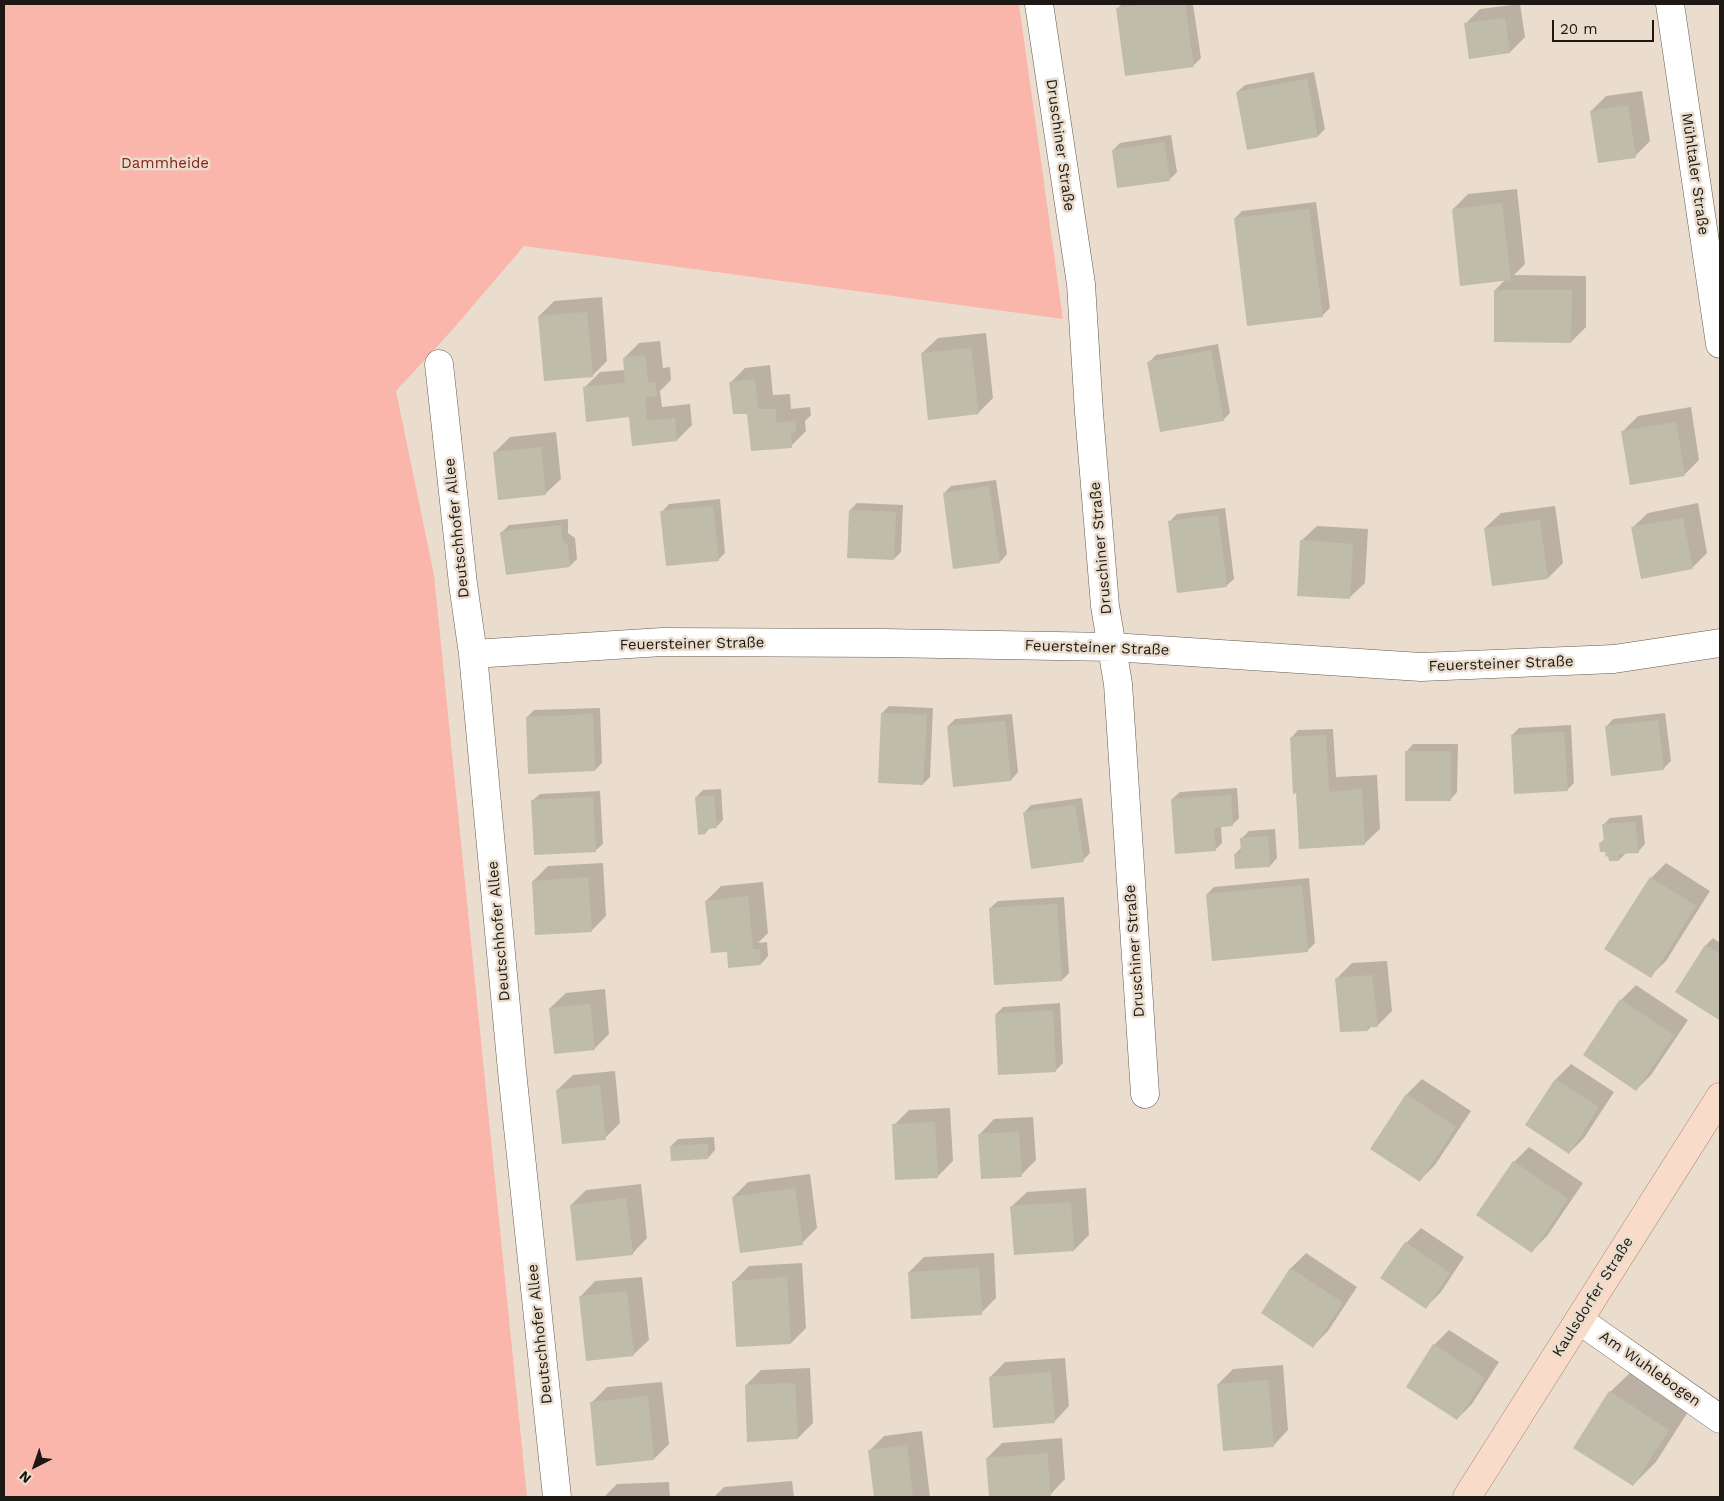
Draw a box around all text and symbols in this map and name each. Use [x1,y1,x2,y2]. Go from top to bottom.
scale bar [1554,10,1656,42]
text: 20 m [1560,20,1598,38]
street label: Druschiner Straße [1042,78,1078,212]
street label: Mühltaler Straße [1678,112,1712,236]
park label: Dammheide [121,155,209,173]
street label: Deutschhofer Allee [441,457,473,599]
street label: Druschiner Straße [1086,481,1116,615]
street label: Feuersteiner Straße [619,634,765,654]
street label: Feuersteiner Straße [1024,636,1170,660]
street label: Feuersteiner Straße [1428,652,1574,676]
street label: Deutschhofer Allee [484,860,514,1002]
street label: Druschiner Straße [1121,884,1149,1018]
street label: Kaulsdorfer Straße [1549,1234,1637,1360]
street label: Deutschhofer Allee [524,1263,556,1405]
street label: Am Wuhlebogen [1596,1327,1704,1411]
north arrow [10,1441,60,1491]
text: N [16,1468,34,1487]

